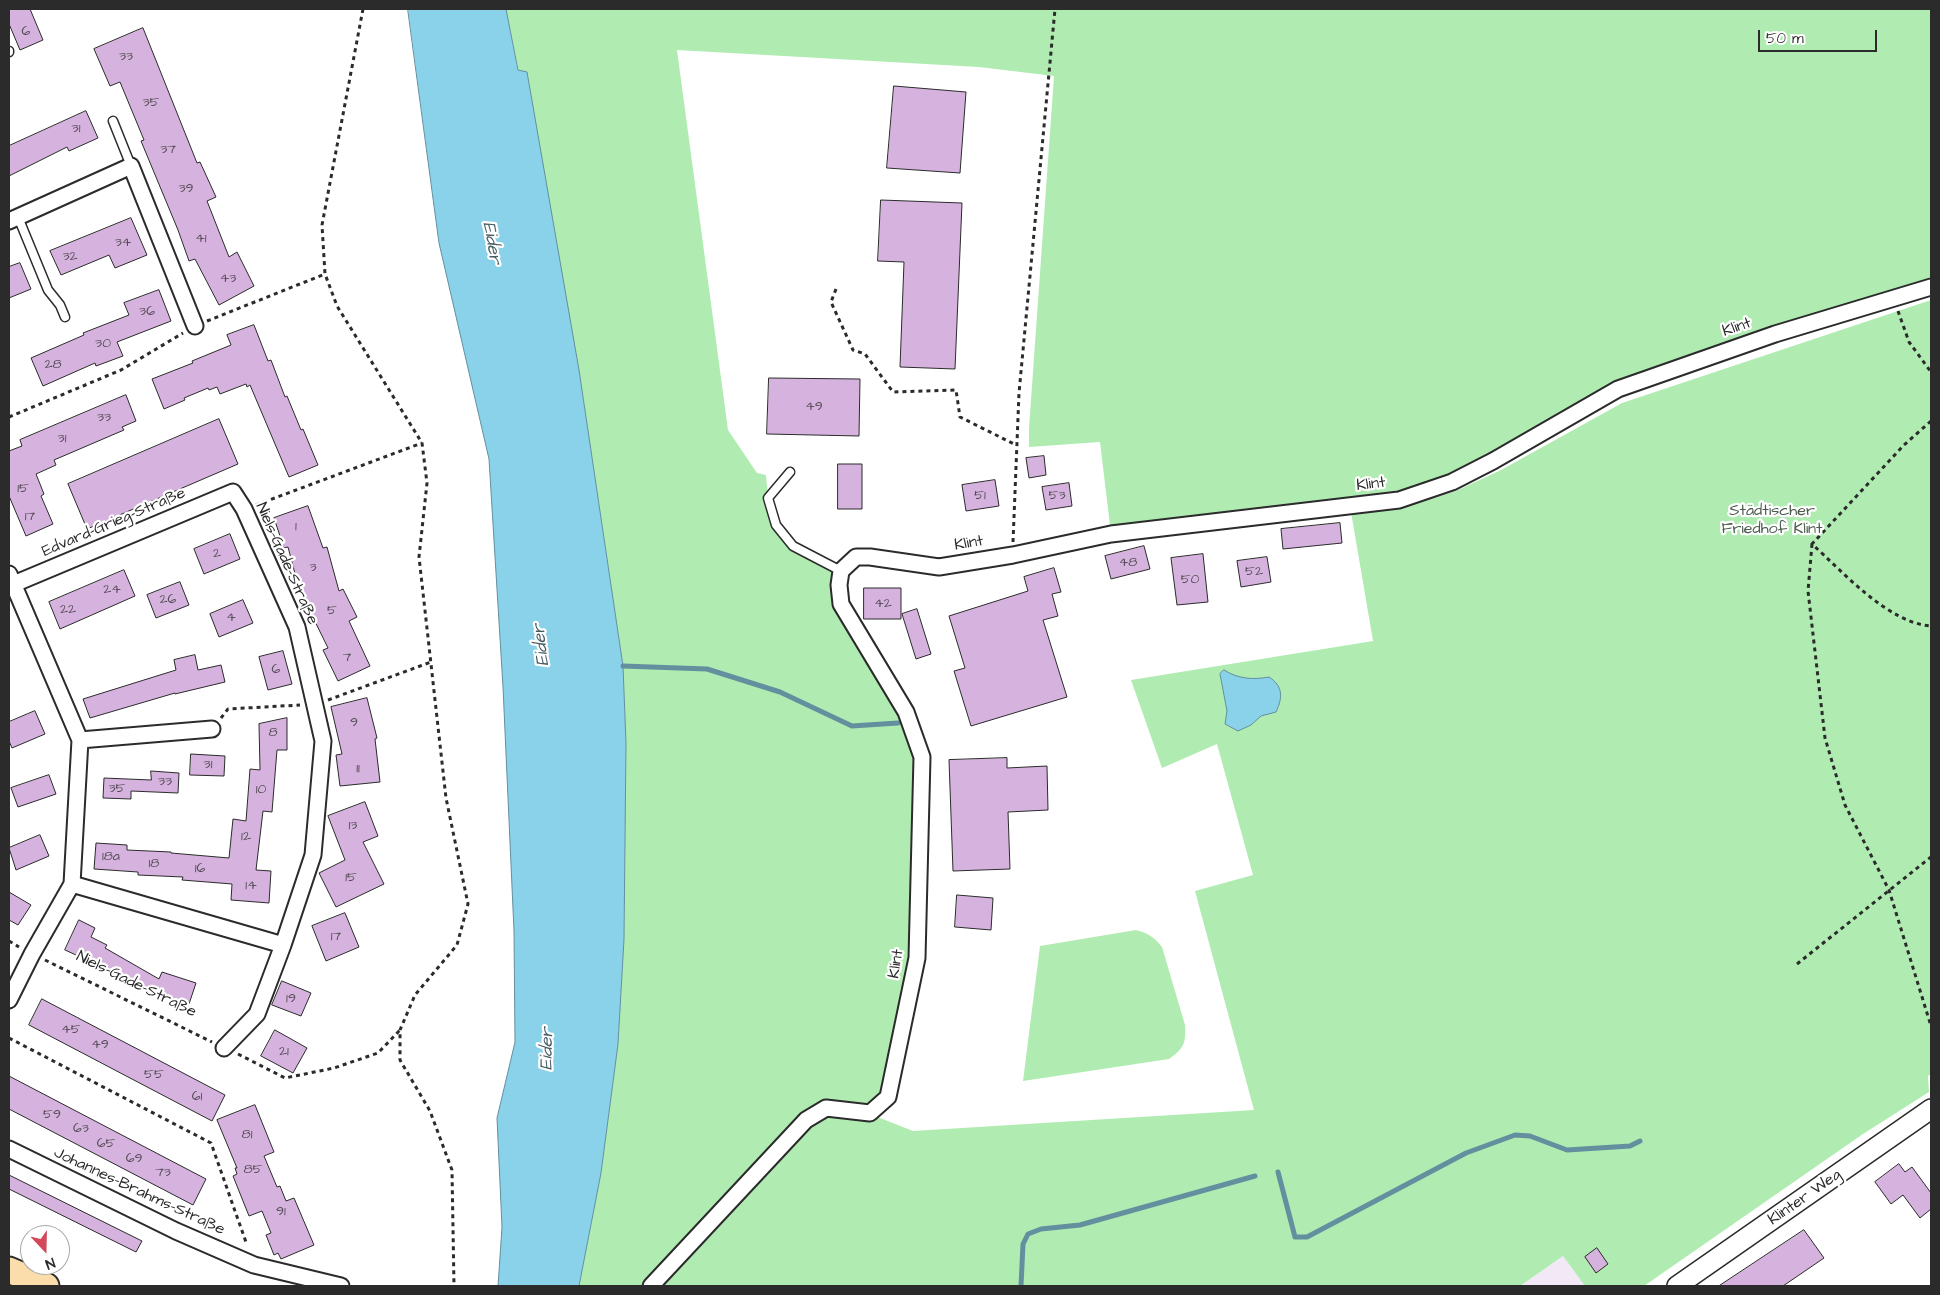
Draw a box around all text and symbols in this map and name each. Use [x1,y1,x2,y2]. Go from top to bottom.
scale bar [1760,20,1879,52]
house number: 6 [22,24,30,40]
text: 50 m [1766,28,1804,49]
house number: 33 [119,49,133,65]
house number: 35 [142,95,160,111]
house number: 31 [72,121,80,137]
house number: 37 [160,142,176,158]
house number: 39 [178,181,194,197]
water label: Eider [477,220,505,266]
house number: 41 [195,231,207,247]
house number: 34 [115,235,131,251]
house number: 32 [62,249,78,265]
house number: 43 [220,271,236,287]
house number: 36 [139,304,155,320]
street label: Klint [1720,314,1754,342]
house number: 30 [95,336,111,352]
house number: 28 [44,357,62,373]
house number: 49 [805,399,823,415]
house number: 33 [97,410,111,426]
house number: 31 [58,431,66,447]
street label: Klint [1355,474,1387,496]
house number: 15 [17,481,29,497]
street label: Edvard-Grieg-Straße [39,484,189,562]
house number: 51 [974,488,986,504]
house number: 53 [1048,488,1066,504]
street label: Niels-Gade-Straße [251,500,321,628]
park label: Städtischer Friedhof Klint [1721,502,1823,540]
house number: 17 [25,509,35,525]
house number: 1 [295,519,297,535]
street label: Klint [953,532,985,556]
house number: 2 [213,546,221,562]
house number: 48 [1119,555,1137,571]
house number: 3 [309,560,317,576]
house number: 52 [1245,564,1263,580]
house number: 50 [1181,572,1199,588]
house number: 24 [103,582,121,598]
house number: 26 [160,592,176,608]
house number: 42 [874,596,892,612]
house number: 22 [60,602,76,618]
house number: 5 [327,603,337,619]
house number: 4 [226,610,236,626]
water label: Eider [529,623,555,667]
house number: 7 [343,650,351,666]
house number: 6 [272,662,280,678]
house number: 9 [350,715,358,731]
house number: 8 [268,725,278,741]
house number: 31 [204,757,212,773]
house number: 11 [356,761,360,777]
house number: 33 [158,774,172,790]
house number: 35 [108,781,126,797]
house number: 10 [256,782,266,798]
house number: 13 [349,818,357,834]
house number: 12 [241,829,251,845]
house number: 18a [102,849,120,865]
house number: 18 [149,856,159,872]
house number: 16 [195,861,205,877]
house number: 15 [345,870,357,886]
house number: 14 [245,878,257,894]
house number: 17 [331,929,341,945]
street label: Niels-Gade-Straße [73,948,199,1022]
street label: Klint [885,948,909,980]
house number: 19 [286,991,296,1007]
house number: 45 [61,1022,81,1038]
water label: Eider [537,1028,559,1070]
house number: 49 [91,1037,109,1053]
house number: 21 [279,1044,289,1060]
house number: 55 [144,1067,164,1083]
house number: 61 [192,1089,202,1105]
house number: 59 [43,1107,61,1123]
house number: 63 [73,1121,89,1137]
house number: 81 [242,1127,252,1143]
house number: 65 [97,1136,115,1152]
street label: Johannes-Brahms-Straße [50,1144,228,1240]
house number: 69 [126,1151,142,1167]
house number: 85 [244,1162,262,1178]
house number: 73 [155,1165,171,1181]
street label: Klinter Weg [1765,1166,1845,1230]
house number: 91 [276,1204,286,1220]
north arrow [20,1225,70,1275]
text: N [42,1252,58,1274]

